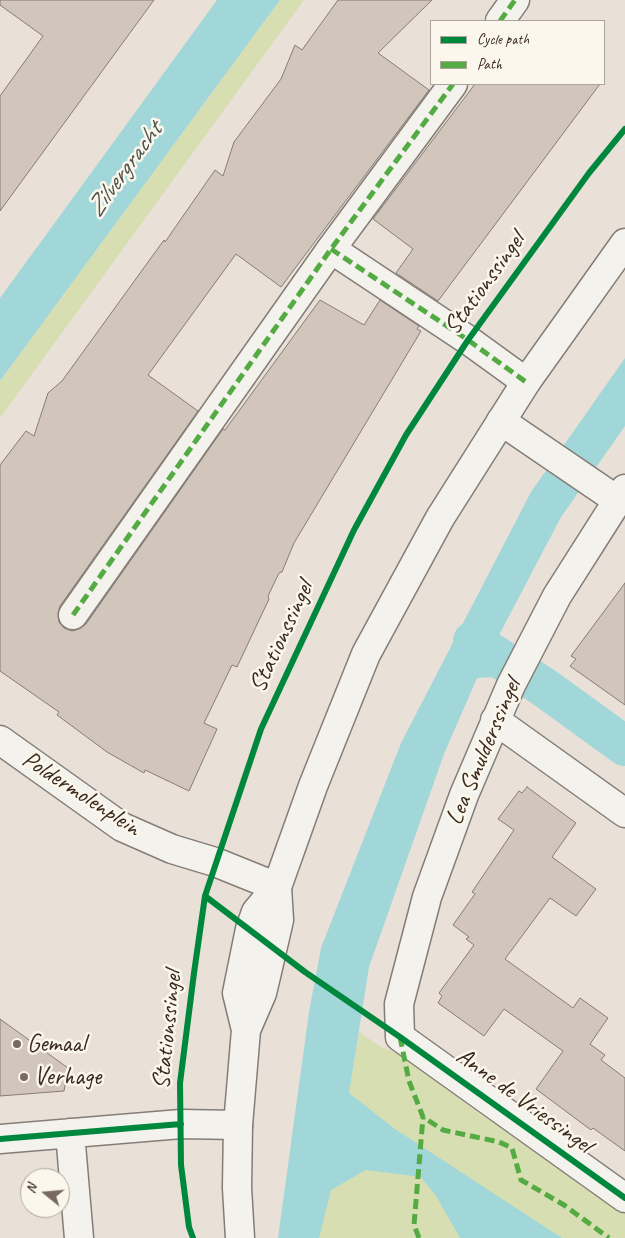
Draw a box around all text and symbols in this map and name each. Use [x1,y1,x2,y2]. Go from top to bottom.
legend [430,20,605,85]
text: Cycle path [477,30,529,49]
text: Path [477,55,502,74]
water label: Zilvergracht [80,117,170,223]
street label: Stationssingel [438,227,532,341]
street label: Stationssingel [243,577,321,697]
street label: Lea Smulderssingel [440,675,528,829]
street label: Poldermolenplein [16,745,146,843]
street label: Stationssingel [147,969,189,1091]
place label: Gemaal [27,1029,86,1059]
marker: Gemaal [11,1038,23,1050]
street label: Anne de Vriessingel [450,1042,598,1160]
place label: Verhage [34,1062,101,1092]
marker: Verhage [18,1071,30,1083]
north arrow [20,1168,70,1218]
text: N [22,1182,41,1195]

